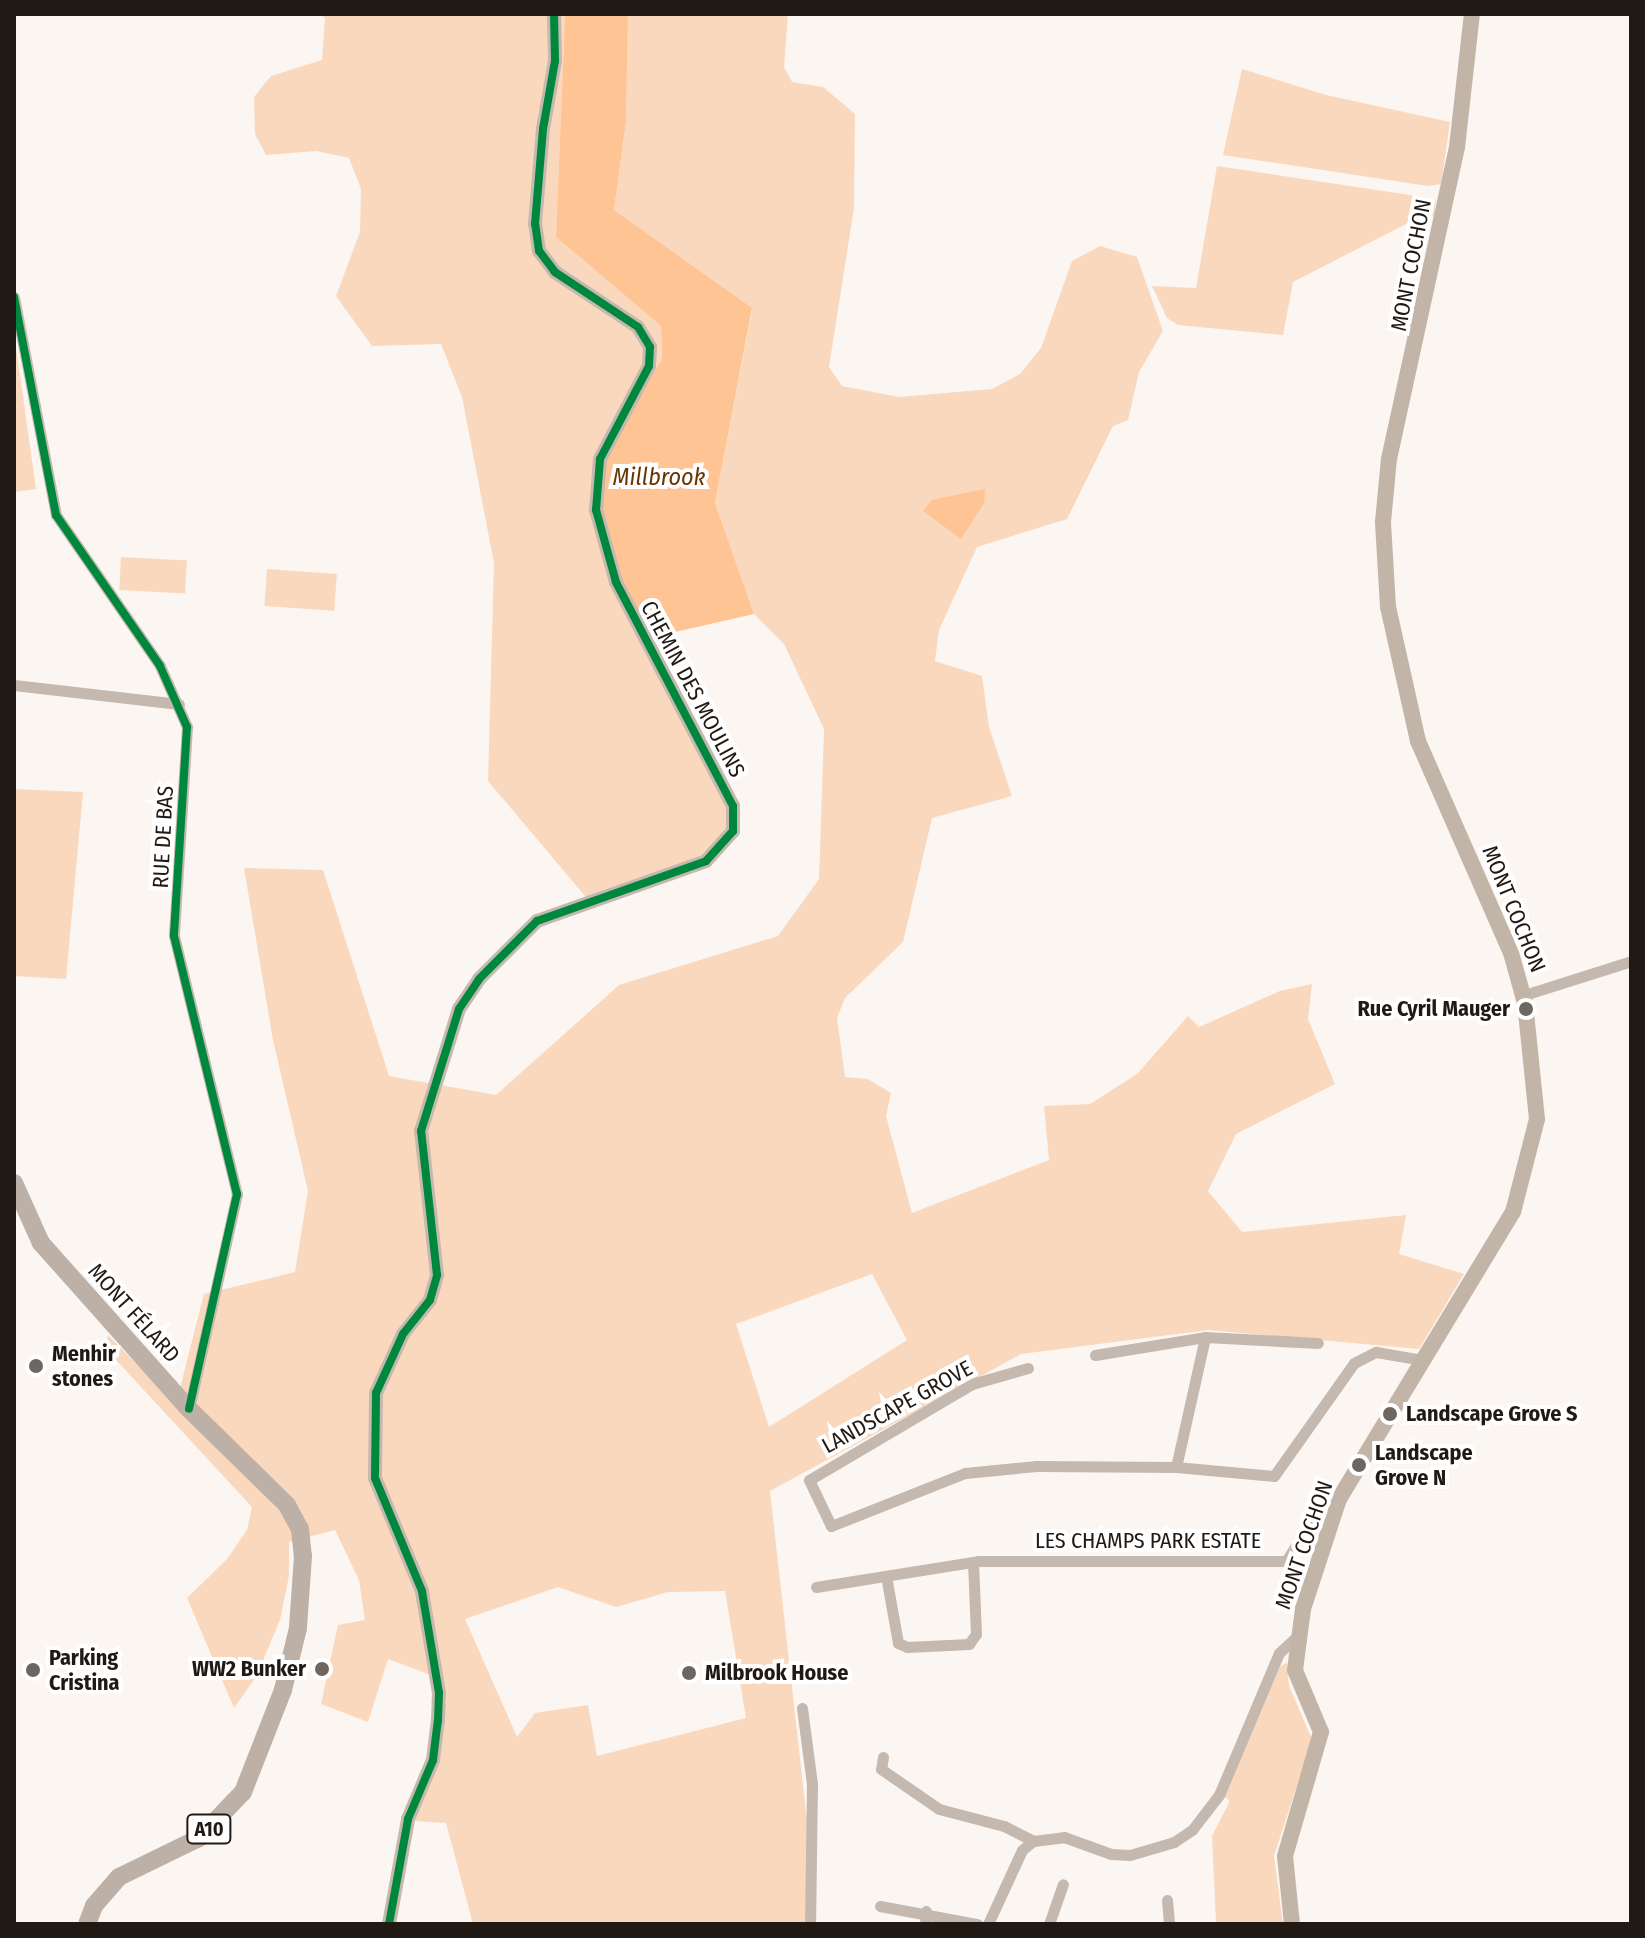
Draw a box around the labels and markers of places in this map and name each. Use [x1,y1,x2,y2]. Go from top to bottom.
place label: Rue Cyril Mauger [1357,996,1510,1022]
marker: Rue Cyril Mauger [1517,1000,1535,1018]
place label: Menhir stones [52,1340,116,1392]
marker: Menhir stones [27,1357,45,1375]
place label: Landscape Grove S [1406,1401,1577,1427]
marker: Landscape Grove S [1381,1405,1399,1423]
place label: Landscape Grove N [1375,1439,1473,1490]
marker: Landscape Grove N [1350,1456,1368,1474]
place label: Parking Cristina [49,1644,120,1696]
place label: WW2 Bunker [192,1656,306,1682]
marker: WW2 Bunker [313,1660,331,1678]
place label: Milbrook House [705,1660,848,1686]
marker: Parking Cristina [24,1661,42,1679]
marker: Milbrook House [680,1664,698,1682]

